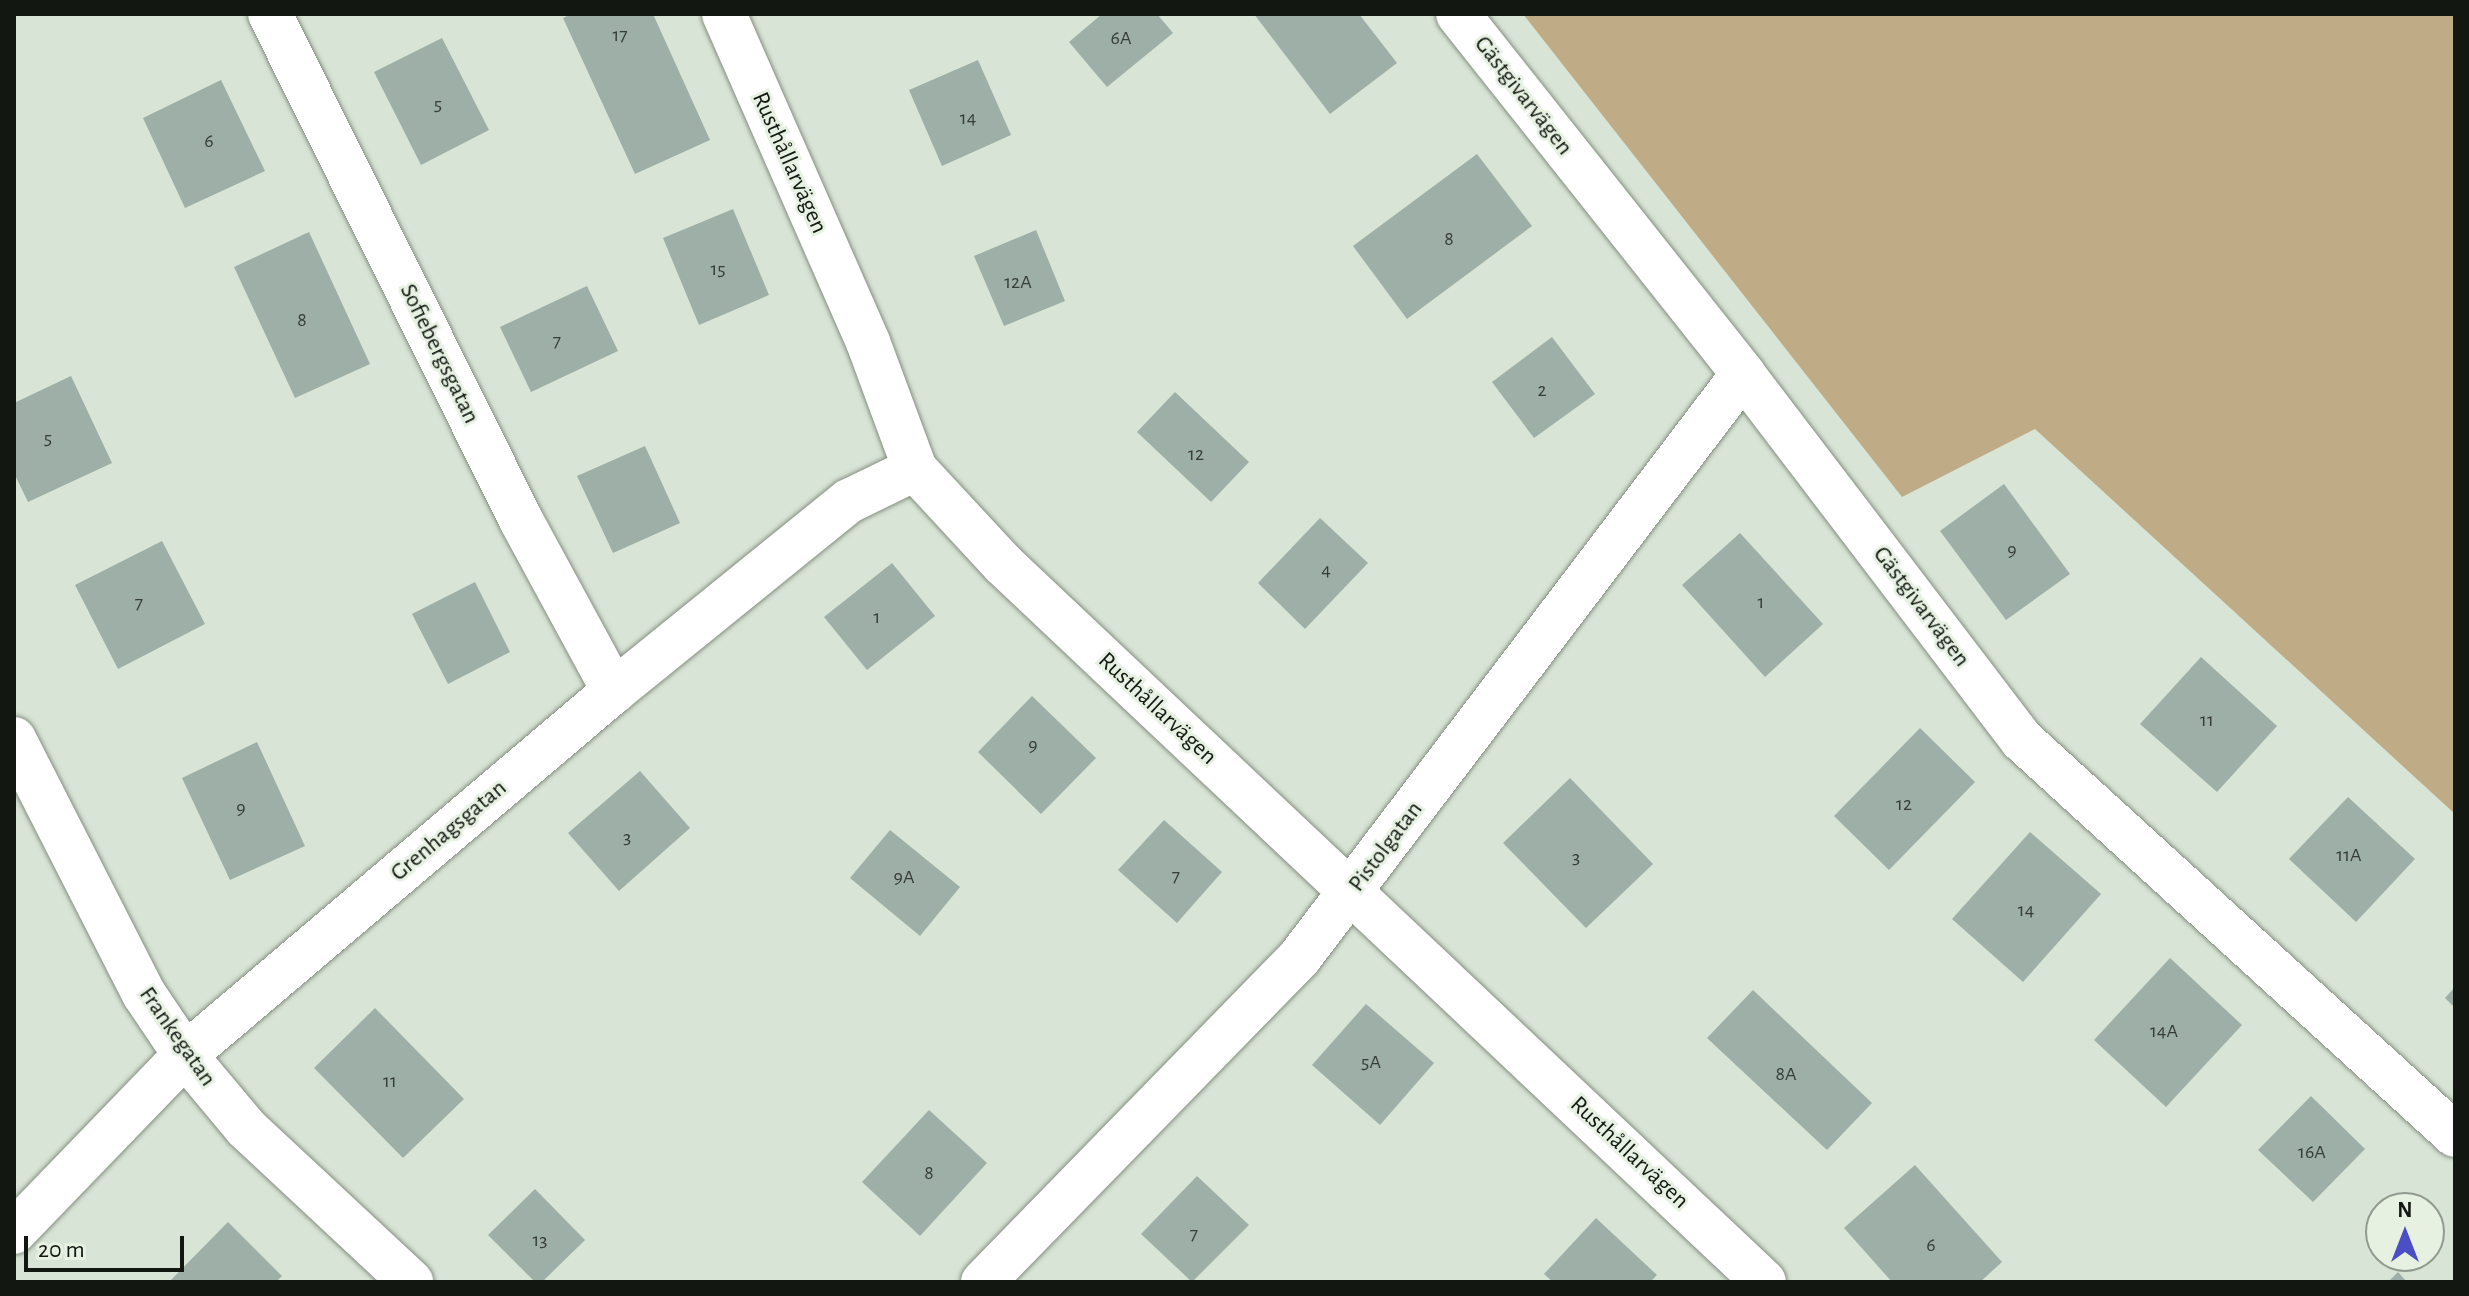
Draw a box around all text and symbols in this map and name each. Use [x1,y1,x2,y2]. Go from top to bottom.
house number: 17 [612,23,628,47]
house number: 6A [1111,26,1131,50]
street label: Gästgivarvägen [1468,31,1578,161]
street label: Rusthållarvägen [745,88,833,238]
house number: 5 [434,92,442,116]
house number: 14 [960,106,976,130]
house number: 6 [204,129,214,153]
house number: 8 [1444,227,1454,251]
house number: 15 [710,257,726,281]
house number: 12A [1004,270,1032,294]
street label: Sofiebergsgatan [393,280,485,428]
house number: 8 [297,308,307,332]
house number: 7 [553,329,561,353]
house number: 2 [1537,378,1547,402]
house number: 5 [44,426,52,450]
house number: 12 [1188,442,1204,466]
house number: 9 [2007,538,2017,562]
street label: Gästgivarvägen [1866,541,1976,673]
house number: 4 [1321,558,1331,582]
house number: 1 [1758,590,1764,614]
house number: 7 [135,591,143,615]
house number: 1 [874,605,880,629]
street label: Rusthållarvägen [1092,647,1222,771]
house number: 11 [2200,708,2214,732]
house number: 9 [1028,733,1038,757]
street label: Grenhagsgatan [385,774,513,888]
house number: 12 [1896,792,1912,816]
house number: 9 [236,796,246,820]
street label: Pistolgatan [1343,796,1429,898]
house number: 3 [623,825,631,849]
house number: 11A [2336,843,2362,867]
house number: 3 [1572,845,1580,869]
house number: 7 [1172,864,1180,888]
house number: 9A [894,865,914,889]
house number: 14 [2018,898,2034,922]
street label: Frankegatan [132,982,222,1092]
house number: 14A [2150,1019,2178,1043]
house number: 5A [1361,1050,1381,1074]
house number: 8A [1775,1062,1797,1086]
house number: 11 [383,1069,397,1093]
street label: Rusthållarvägen [1564,1091,1694,1215]
house number: 16A [2298,1140,2326,1164]
house number: 8 [924,1161,934,1185]
north arrow [2365,1192,2445,1272]
text: N [2397,1199,2413,1221]
scale bar [28,1220,188,1270]
house number: 7 [1190,1222,1198,1246]
house number: 13 [532,1228,548,1252]
house number: 6 [1926,1233,1936,1257]
text: 20 m [38,1238,85,1262]

